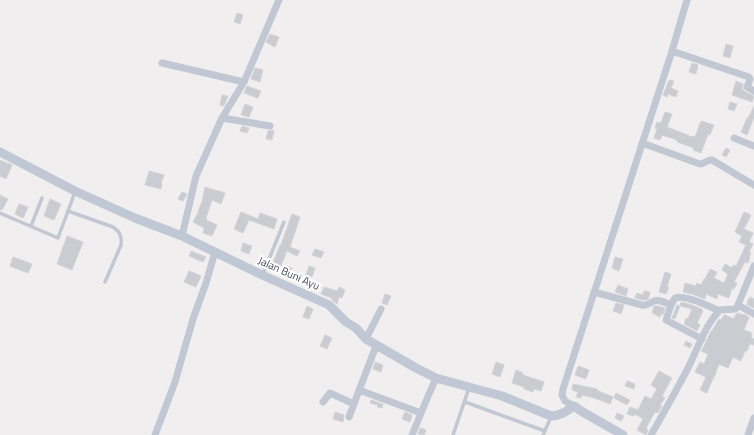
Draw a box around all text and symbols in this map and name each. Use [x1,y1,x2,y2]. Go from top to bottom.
street label: Jalan Buni Ayu [256,252,323,294]

